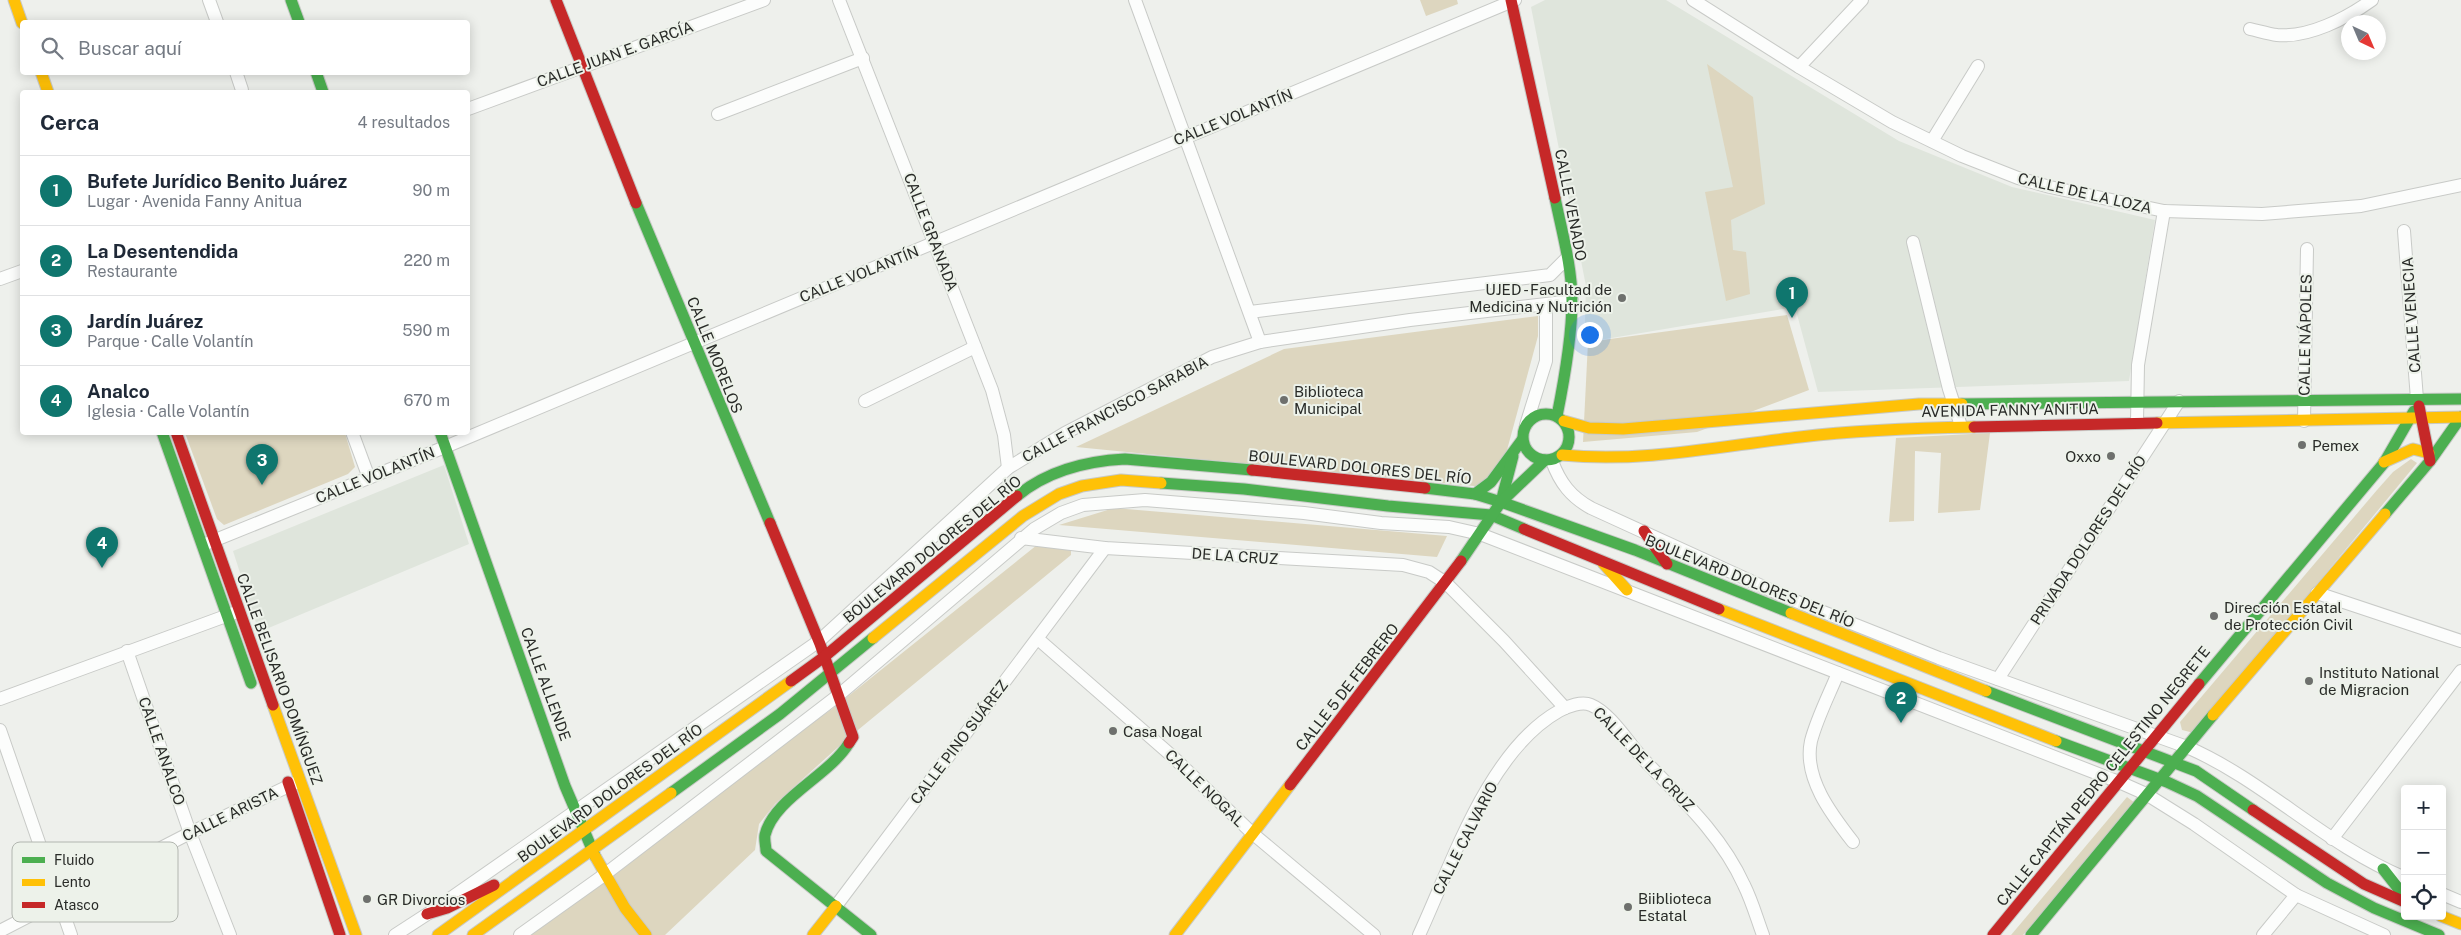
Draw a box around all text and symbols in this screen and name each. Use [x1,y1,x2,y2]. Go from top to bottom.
north arrow [2341,15,2386,60]
street label: CALLE JUAN E. GARCÍA [534,18,696,90]
search box [20,20,470,75]
icon: search [38,34,66,62]
text: Buscar aquí [78,37,182,59]
street label: CALLE VOLANTÍN [1171,85,1295,149]
text: Cerca [40,110,99,135]
text: 4 resultados [358,113,450,132]
street label: CALLE VENADO [1552,148,1590,262]
street label: CALLE DE LA LOZA [2016,169,2154,217]
text: Bufete Jurídico Benito Juárez [87,170,347,192]
street label: CALLE GRANADA [901,170,962,294]
text: 1 [53,181,59,200]
text: 90 m [413,181,450,200]
text: Lugar · Avenida Fanny Anitua [87,192,302,211]
text: La Desentendida [87,240,238,262]
street label: CALLE VOLANTÍN [797,242,921,306]
text: 2 [51,251,61,270]
text: 220 m [403,251,450,270]
street label: CALLE VENECIA [2398,256,2424,373]
text: Restaurante [87,262,178,281]
street label: CALLE NÁPOLES [2295,274,2315,396]
pin: 1 [1776,277,1808,318]
place label: UJED - Facultad de Medicina y Nutrición [1469,281,1612,315]
marker: UJED - Facultad de Medicina y Nutrición [1616,292,1628,304]
street label: CALLE MORELOS [684,294,746,416]
text: Jardín Juárez [87,310,203,332]
text: 3 [51,321,61,340]
text: 590 m [402,321,450,340]
your location [1577,322,1603,348]
text: Parque · Calle Volantín [87,332,253,351]
street label: CALLE FRANCISCO SARABIA [1019,353,1211,465]
text: Analco [87,380,150,402]
place label: Biblioteca Municipal [1294,383,1364,417]
text: 4 [51,391,61,410]
text: 670 m [404,391,450,410]
marker: Biblioteca Municipal [1278,394,1290,406]
street label: AVENIDA FANNY ANITUA [1921,400,2099,420]
text: Iglesia · Calle Volantín [87,402,249,421]
place label: Pemex [2312,437,2359,454]
marker: Pemex [2296,439,2308,451]
street label: CALLE VOLANTÍN [313,443,437,507]
pin: 3 [246,444,278,485]
street label: BOULEVARD DOLORES DEL RÍO [1248,447,1472,487]
place label: Oxxo [2065,448,2101,465]
marker: Oxxo [2105,450,2117,462]
street label: PRIVADA DOLORES DEL RÍO [2027,452,2149,628]
street label: BOULEVARD DOLORES DEL RÍO [840,472,1024,626]
pin: 4 [86,527,118,568]
street label: BOULEVARD DOLORES DEL RÍO [1643,531,1857,631]
street label: DE LA CRUZ [1191,544,1279,568]
street label: CALLE BELISARIO DOMÍNGUEZ [234,571,326,787]
place label: Dirección Estatal de Protección Civil [2224,599,2353,633]
marker: Dirección Estatal de Protección Civil [2208,610,2220,622]
street label: CALLE 5 DE FEBRERO [1292,620,1402,754]
street label: CALLE ALLENDE [518,625,574,743]
street label: CALLE CAPITÁN PEDRO CELESTINO NEGRETE [1993,643,2213,909]
place label: Instituto National de Migracion [2319,664,2440,698]
marker: Instituto National de Migracion [2303,675,2315,687]
street label: CALLE PINO SUÁREZ [907,677,1011,807]
pin: 2 [1885,682,1917,723]
street label: CALLE ANALCO [136,695,188,807]
street label: CALLE DE LA CRUZ [1590,703,1698,815]
street label: BOULEVARD DOLORES DEL RÍO [514,720,706,866]
place label: Casa Nogal [1123,723,1203,740]
marker: Casa Nogal [1107,725,1119,737]
street label: CALLE NOGAL [1162,746,1248,830]
street label: CALLE CALVARIO [1429,779,1501,897]
street label: CALLE ARISTA [179,783,281,844]
map controls [2401,785,2446,920]
button: + [2401,785,2446,830]
button: − [2401,830,2446,875]
legend [12,842,178,922]
text: Fluido [54,852,94,868]
text: Lento [54,874,91,890]
button: locate [2401,875,2446,920]
place label: Biiblioteca Estatal [1638,890,1711,924]
place label: GR Divorcios [377,891,465,908]
marker: GR Divorcios [361,893,373,905]
text: Atasco [54,897,99,913]
marker: Biiblioteca Estatal [1622,901,1634,913]

